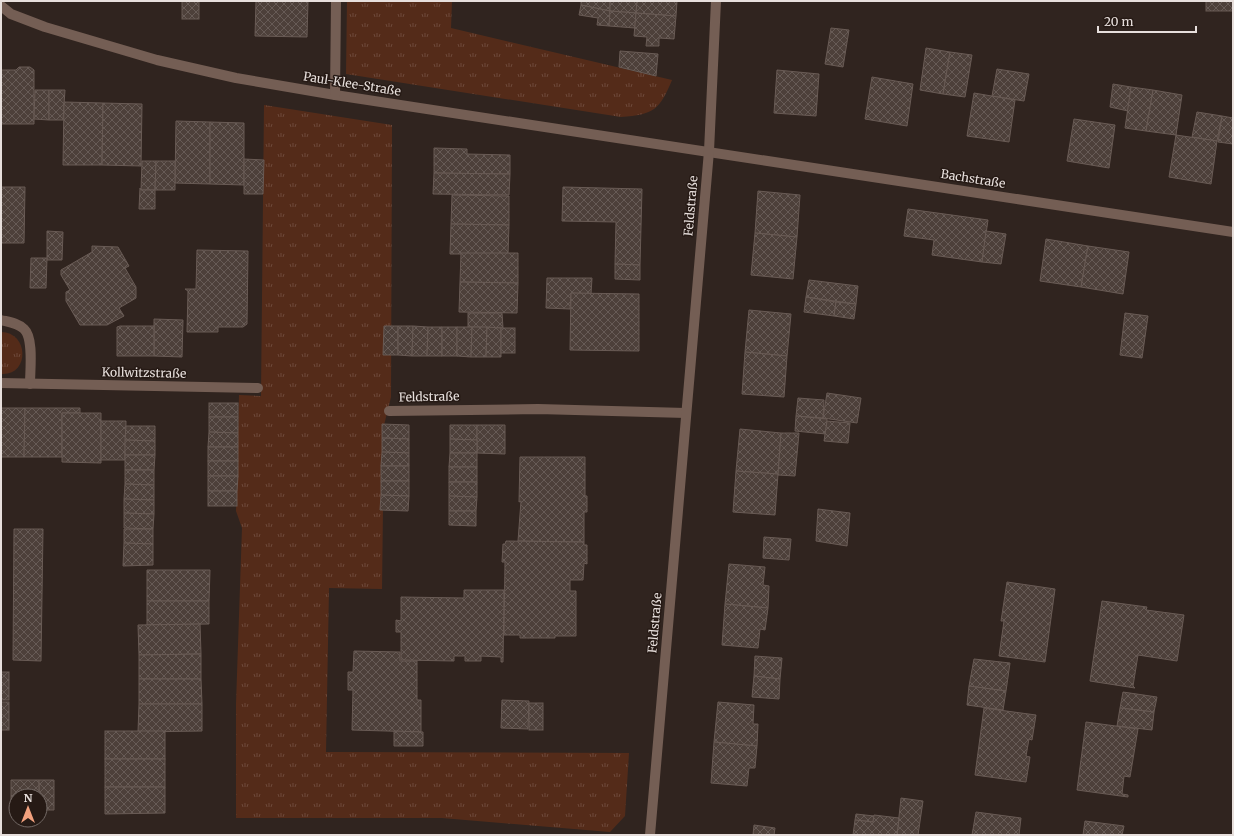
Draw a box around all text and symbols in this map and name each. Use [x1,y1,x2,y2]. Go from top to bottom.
scale bar [1098,8,1196,34]
text: 20 m [1104,14,1133,29]
street label: Paul-Klee-Straße [302,68,402,99]
street label: Bachstraße [940,166,1006,191]
street label: Feldstraße [680,175,701,237]
street label: Kollwitzstraße [102,364,186,381]
street label: Feldstraße [399,388,459,405]
street label: Feldstraße [644,592,665,654]
north arrow [8,788,48,828]
text: N [24,791,33,805]

